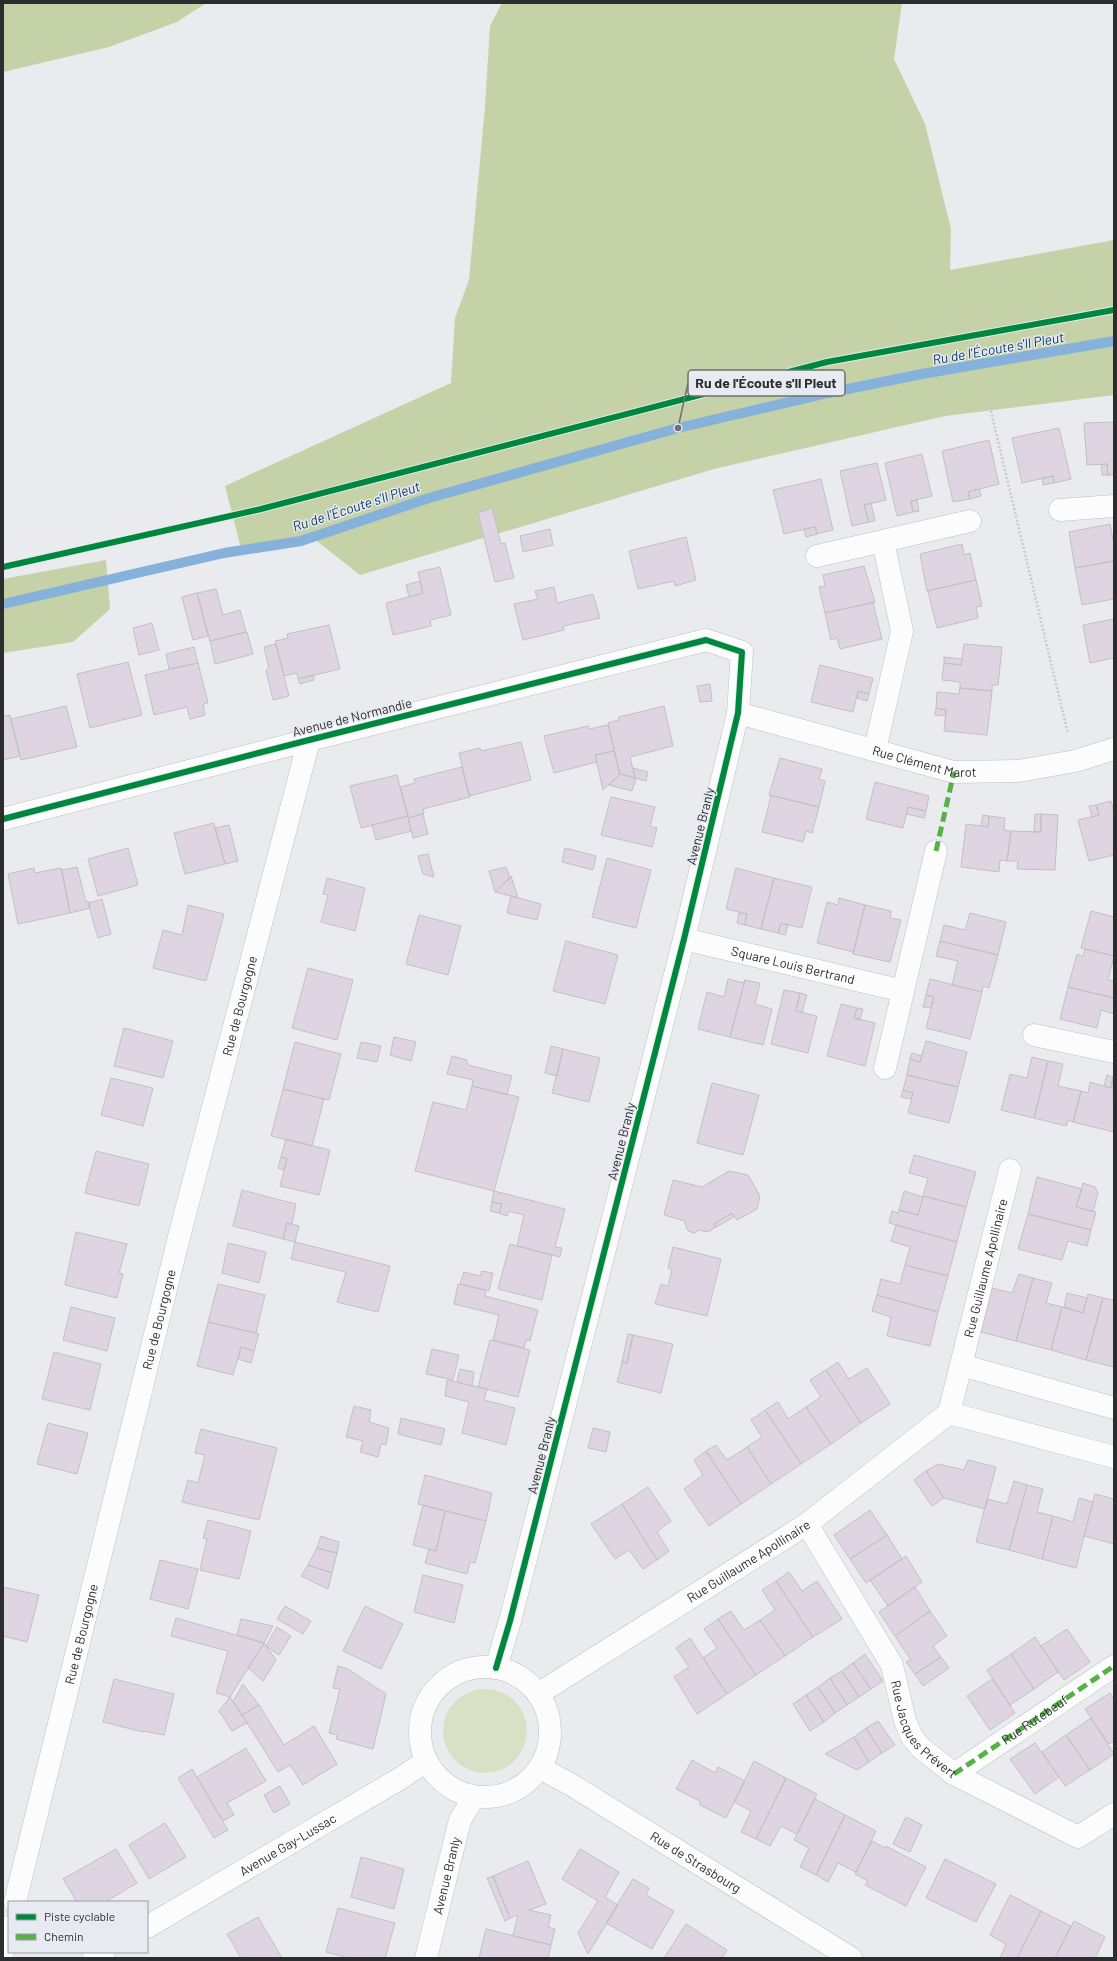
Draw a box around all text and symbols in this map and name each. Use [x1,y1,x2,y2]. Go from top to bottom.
water label: Ru de l'Écoute s'Il Pleut [931,328,1065,368]
callout: Ru de l'Écoute s'Il Pleut [688,370,845,396]
text: Ru de l'Écoute s'Il Pleut [695,374,837,391]
water label: Ru de l'Écoute s'Il Pleut [290,477,422,535]
street label: Avenue de Normandie [290,694,414,740]
street label: Rue Clément Marot [871,742,977,780]
street label: Avenue Branly [683,786,717,866]
street label: Square Louis Bertrand [730,942,856,987]
street label: Rue de Bourgogne [219,954,260,1057]
street label: Avenue Branly [604,1101,638,1181]
street label: Rue Guillaume Apollinaire [960,1197,1011,1339]
street label: Rue de Bourgogne [139,1268,179,1371]
street label: Avenue Branly [524,1415,558,1495]
street label: Rue Guillaume Apollinaire [684,1516,813,1606]
street label: Rue de Bourgogne [61,1582,101,1686]
street label: Rue Jacques Prévert [888,1679,960,1781]
street label: Rue Rutebeuf [998,1692,1071,1748]
street label: Avenue Gay-Lussac [236,1810,339,1879]
street label: Rue de Strasbourg [648,1828,744,1896]
street label: Avenue Branly [429,1835,464,1916]
legend [8,1901,148,1953]
text: Piste cyclable [44,1909,115,1923]
text: Chemin [44,1929,84,1943]

